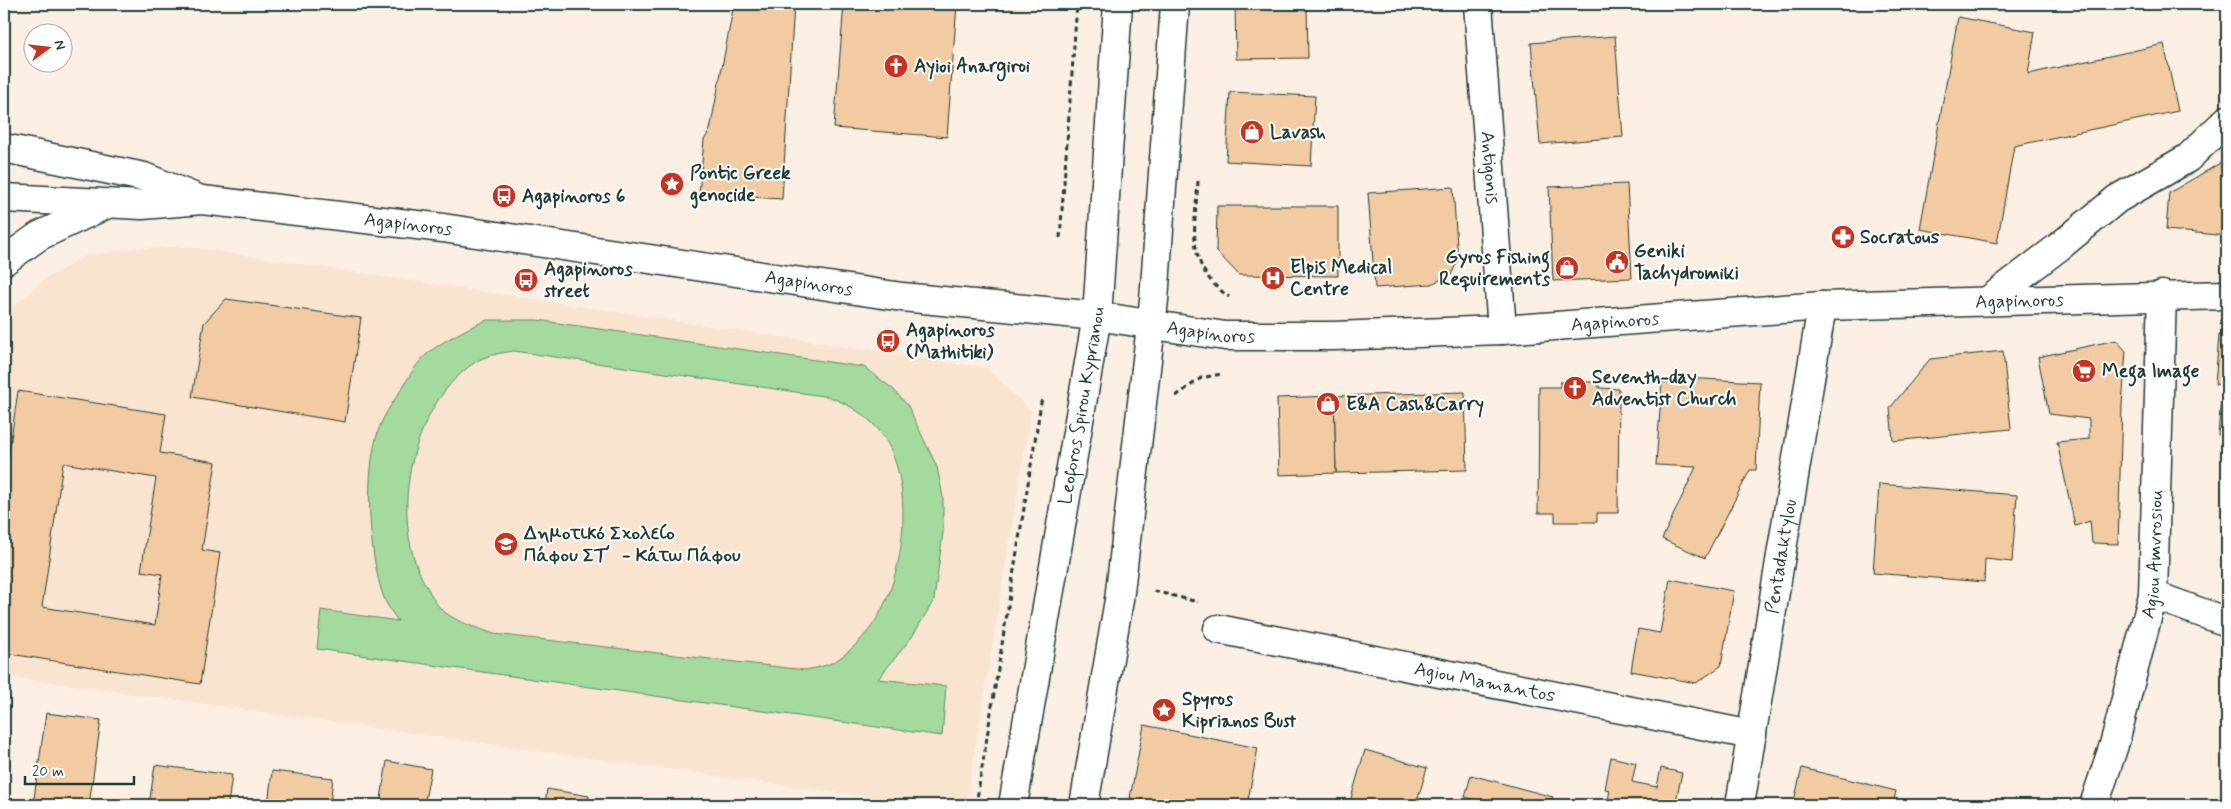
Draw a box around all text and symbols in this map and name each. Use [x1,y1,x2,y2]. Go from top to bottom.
north arrow [22,22,72,72]
text: N [50,38,69,52]
church icon: Ayioi Anargiroi [883,53,909,79]
place label: Ayioi Anargiroi [914,54,1030,82]
shop icon: Lavash [1239,119,1265,145]
place label: Lavash [1270,120,1326,145]
street label: Antigonis [1475,130,1505,205]
place label: Pontic Greek genocide [690,161,791,209]
place icon: Pontic Greek genocide [659,171,685,197]
bus stop icon: Agapinoros 6 [491,183,517,209]
place label: Agapinoros 6 [522,184,626,210]
street label: Agapinoros [363,206,455,242]
pharmacy icon: Socratous [1830,224,1856,250]
place label: Socratous [1860,225,1940,250]
place label: Geniki Tachydromiki [1634,239,1739,287]
place label: Gyros Fishing Requirements [1439,245,1551,292]
public building icon: Geniki Tachydromiki [1604,249,1630,275]
place label: Elpis Medical Centre [1290,255,1392,302]
shop icon: Gyros Fishing Requirements [1554,255,1580,281]
place label: Agapinoros street [544,257,633,304]
street label: Agapinoros [763,264,855,302]
hospital icon: Elpis Medical Centre [1260,265,1286,291]
bus stop icon: Agapinoros street [513,267,539,293]
street label: Agapinoros [1975,287,2065,315]
street label: Agapinoros [1570,306,1661,337]
street label: Leoforos Spirou Kyprianou [1052,307,1110,506]
street label: Agapinoros [1165,315,1255,349]
place label: Agapinoros (Mathitiki) [906,318,995,365]
bus stop icon: Agapinoros (Mathitiki) [875,328,901,354]
supermarket icon: Mega Image [2071,358,2097,384]
place label: Mega Image [2102,359,2199,387]
place label: Seventh-day Adventist Church [1592,365,1737,412]
church icon: Seventh-day Adventist Church [1562,375,1588,401]
shop icon: E&A Cash&Carry [1315,391,1341,417]
place label: E&A Cash&Carry [1346,392,1484,418]
street label: Agiou Amvrosiou [2135,489,2169,621]
street label: Pentadaktylou [1759,497,1803,615]
place label: Δημοτικό Σχολείο Πάφου ΣΤ΄ - Κάτω Πάφου [523,521,741,568]
school or university icon: Δημοτικό Σχολείο Πάφου ΣΤ΄ - Κάτω Πάφου [493,531,519,557]
street label: Agiou Mamantos [1412,656,1557,708]
place label: Spyros Kiprianos Bust [1182,687,1297,734]
place icon: Spyros Kiprianos Bust [1151,697,1177,723]
scale bar [25,754,134,786]
text: 20 m [32,762,64,782]

